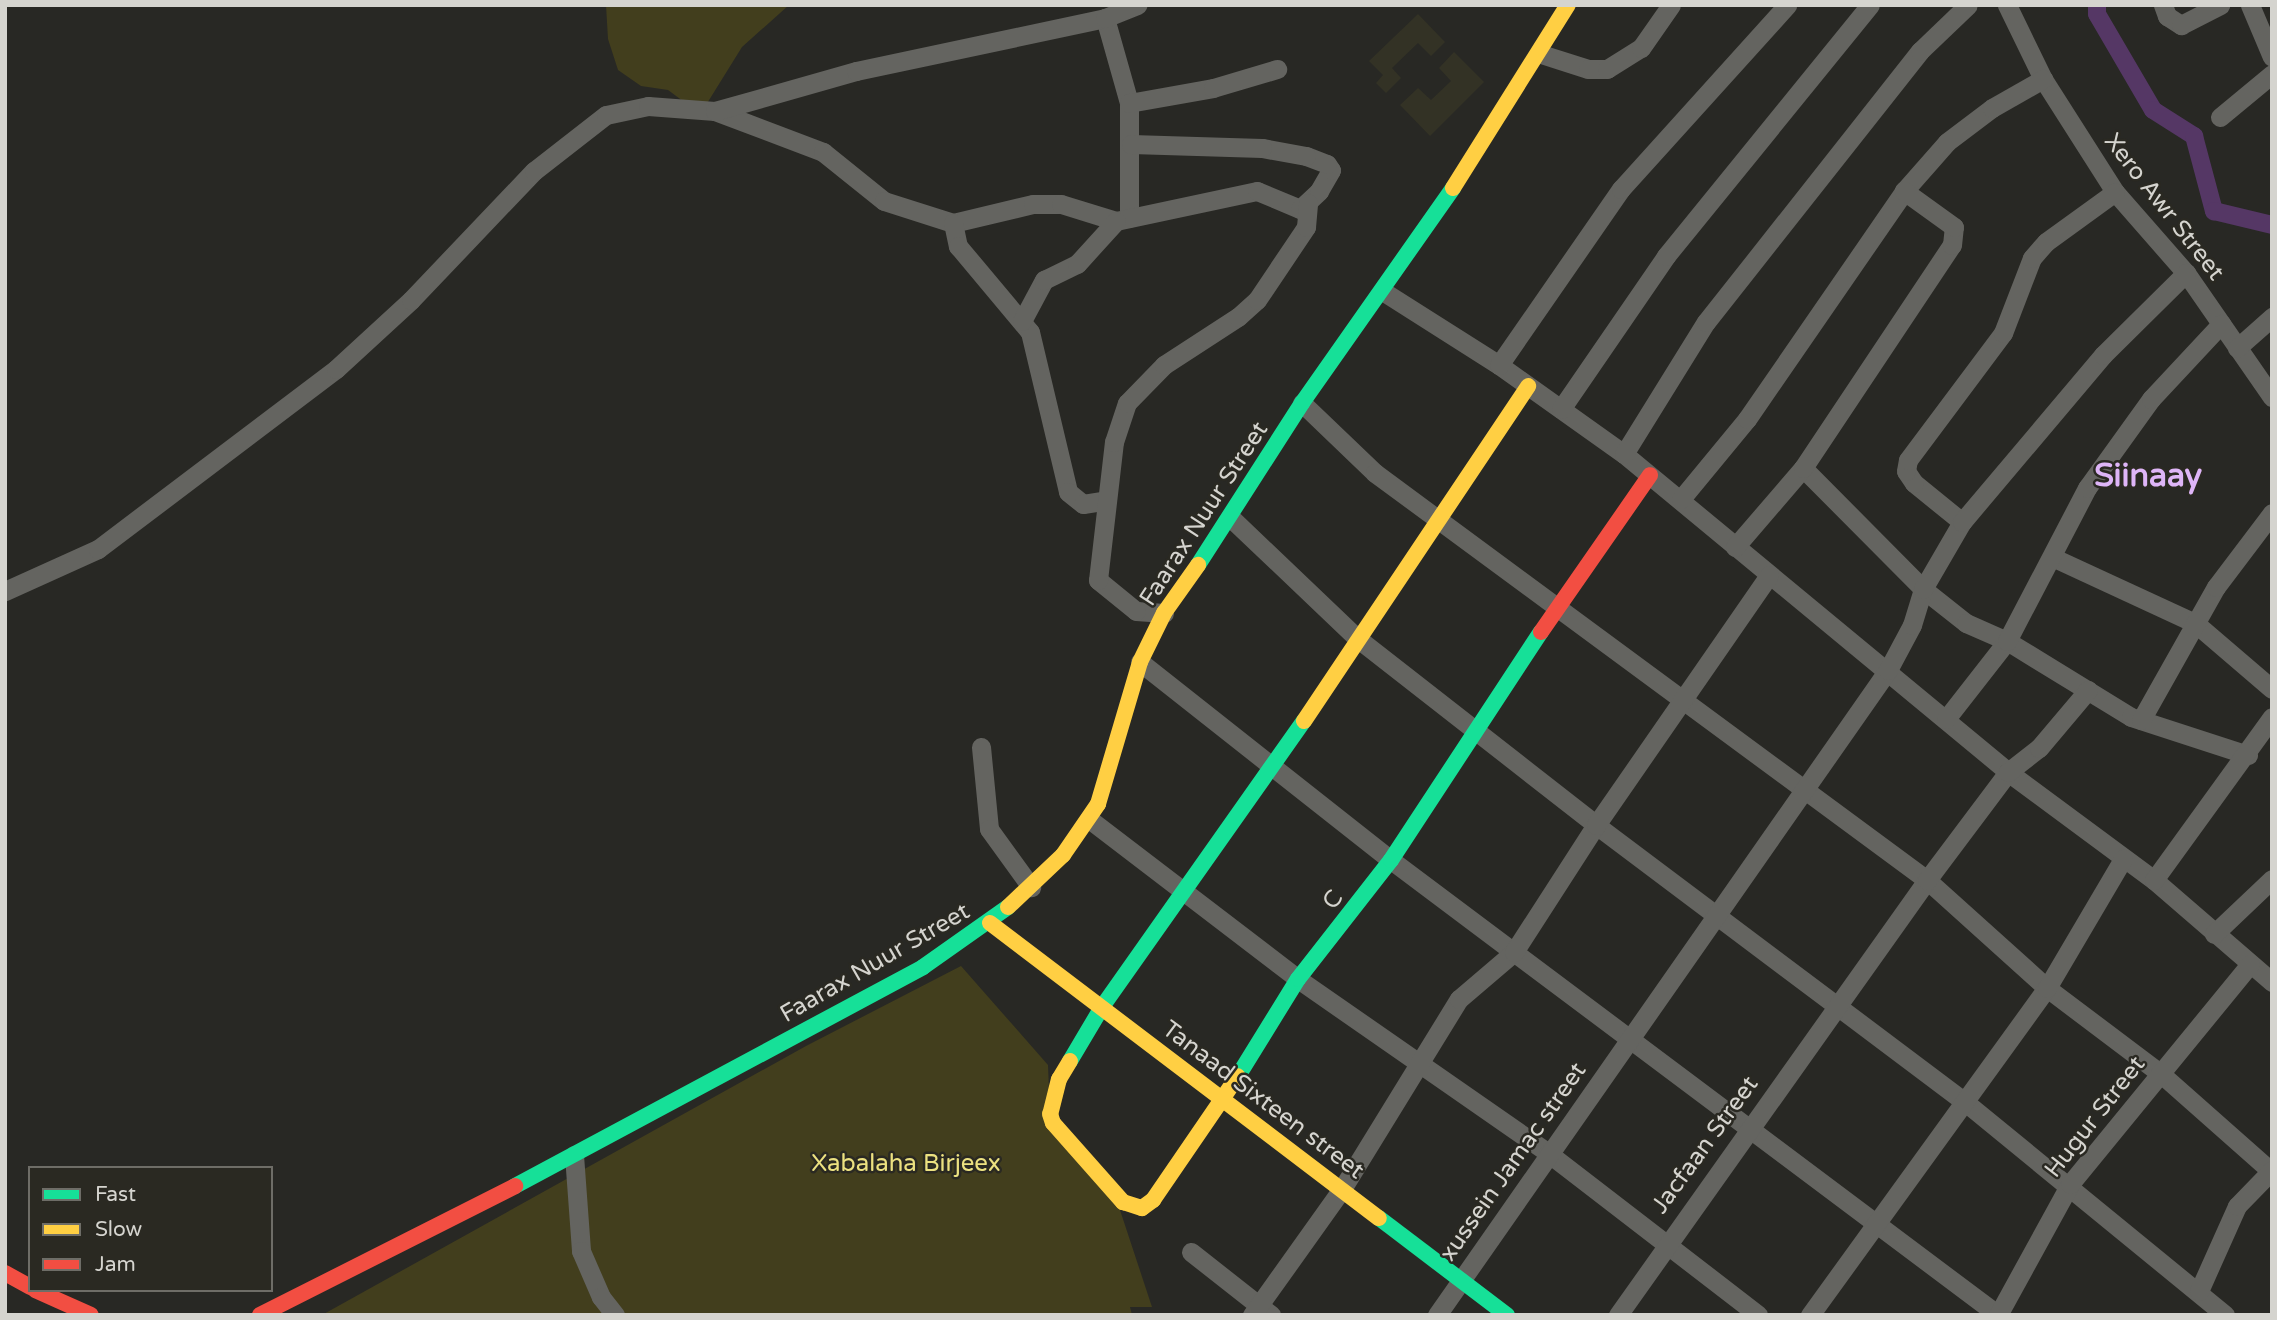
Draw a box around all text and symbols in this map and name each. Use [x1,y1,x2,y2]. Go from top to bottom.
street label: Xero Awr Street [2098,128,2230,286]
street label: Faarax Nuur Street [1134,416,1274,612]
district label: Siinaay [2094,457,2202,495]
street label: C [1317,885,1349,915]
street label: Faarax Nuur Street [775,897,975,1029]
street label: Tanaad Sixteen street [1156,1015,1370,1185]
street label: Hugur Street [2039,1051,2151,1183]
street label: xussein Jamac street [1434,1057,1592,1267]
street label: Jacfaan Street [1646,1071,1764,1219]
park label: Xabalaha Birjeex [811,1150,1001,1178]
legend [28,1166,273,1292]
text: Fast [95,1182,136,1207]
text: Slow [95,1217,142,1242]
text: Jam [95,1252,136,1277]

